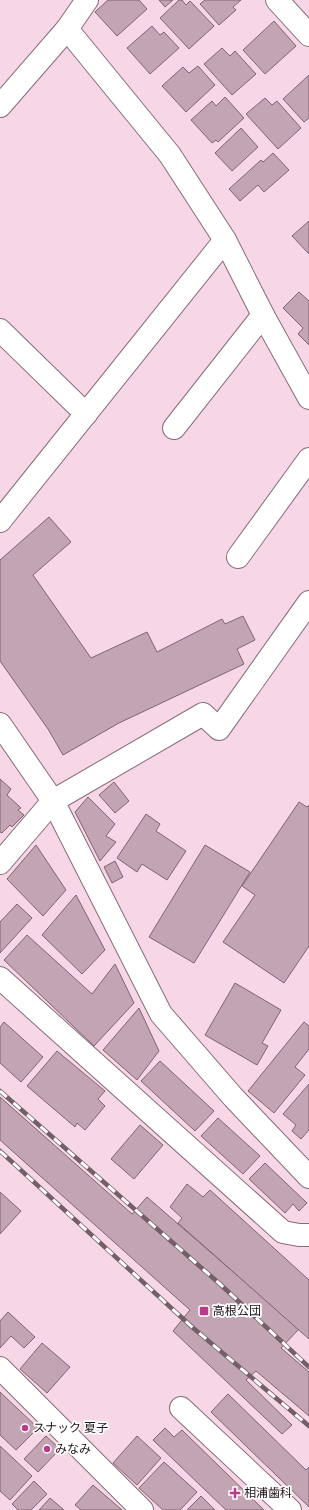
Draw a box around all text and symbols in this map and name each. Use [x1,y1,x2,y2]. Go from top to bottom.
place label: 高根公団 [213,1304,261,1318]
marker: 高根公団 [198,1305,210,1317]
place label: スナック 夏子 [33,1421,108,1435]
marker: スナック 夏子 [20,1423,30,1433]
place label: みなみ [55,1442,91,1456]
marker: みなみ [42,1444,52,1454]
place label: 相浦歯科 [244,1486,292,1500]
marker: 相浦歯科 [229,1487,241,1499]

